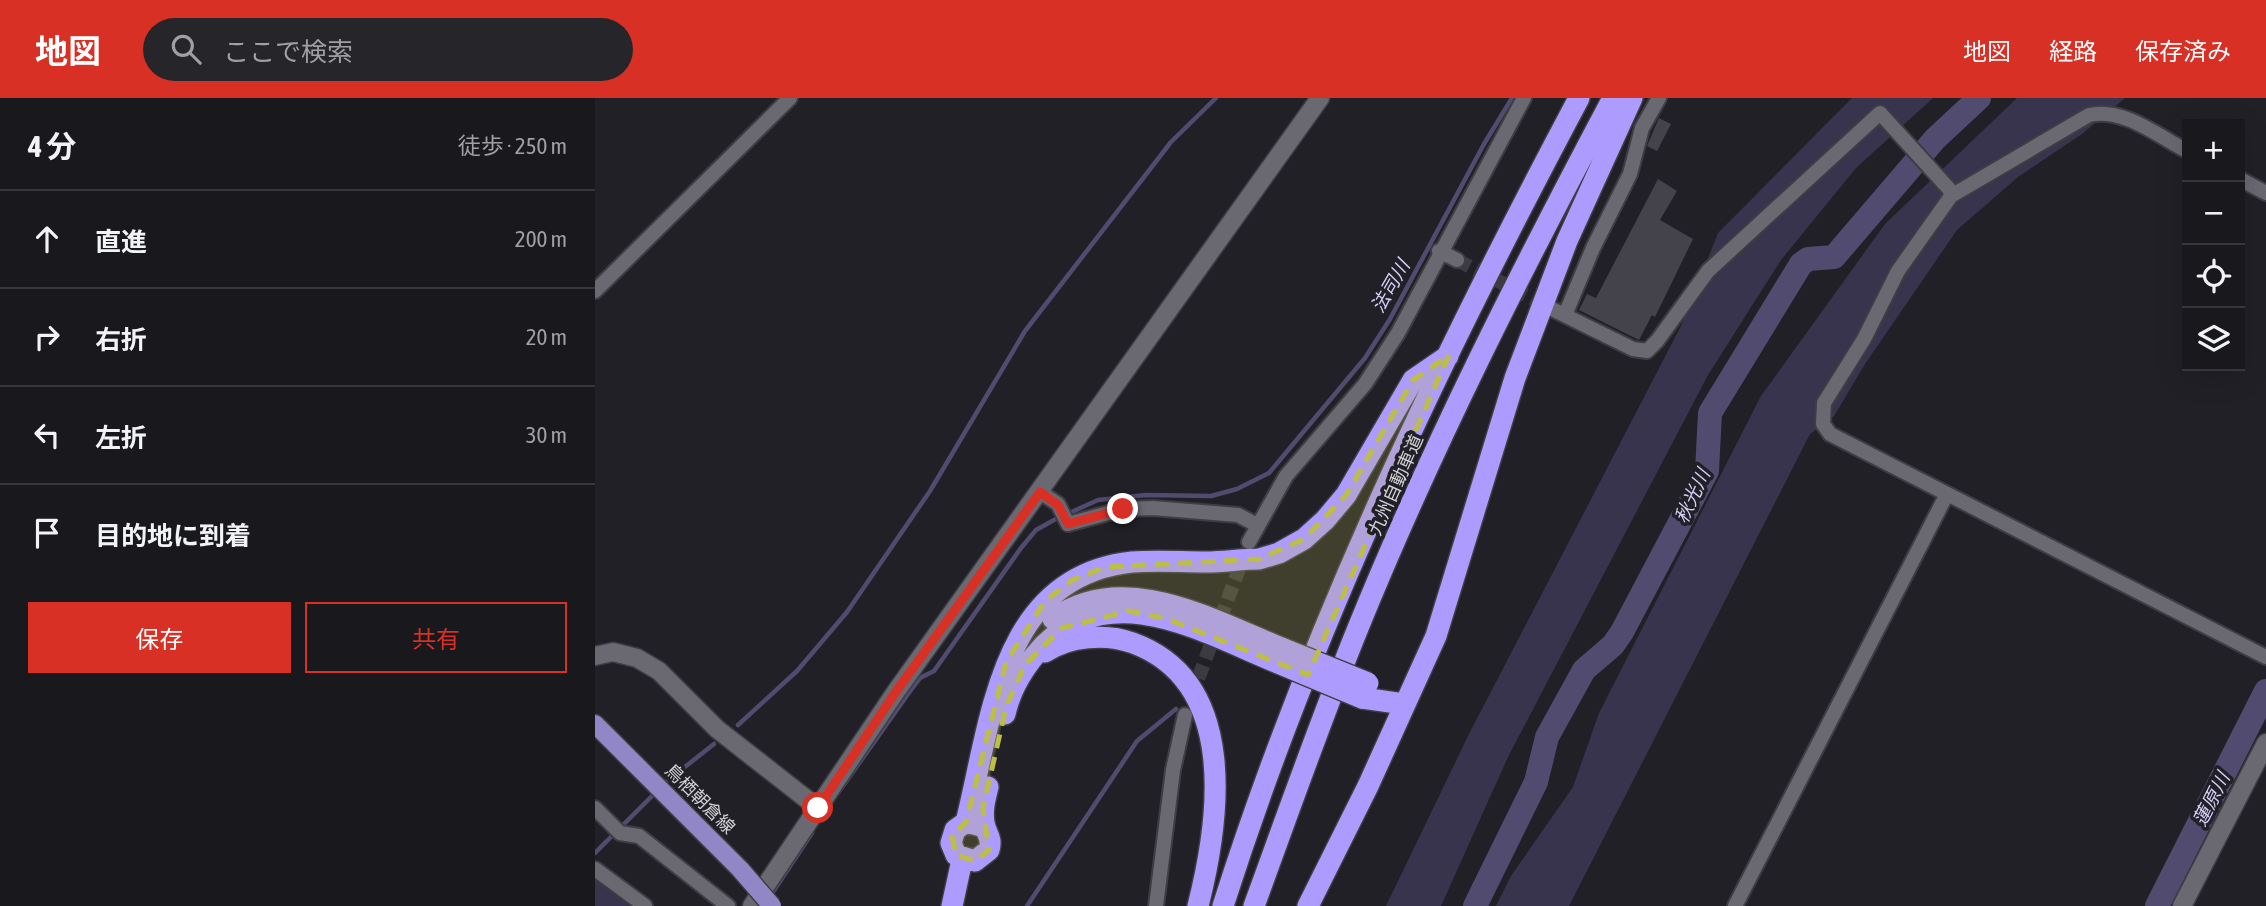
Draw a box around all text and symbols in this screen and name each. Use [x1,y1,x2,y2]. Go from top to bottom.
search box [143,18,633,81]
icon: search [167,30,205,68]
text: 地図 [35,32,101,70]
text: ここで検索 [223,37,353,67]
text: 地図 [1963,38,2011,65]
text: 経路 [2049,38,2097,65]
text: 保存済み [2135,38,2231,65]
map controls [2182,119,2245,371]
button: + [2182,119,2245,182]
text: 4 分 [28,129,76,163]
text: 徒歩 · 250 m [458,133,567,159]
button: − [2182,182,2245,245]
icon: ahead [28,220,66,258]
text: 200 m [515,226,567,252]
text: 直進 [95,227,147,257]
button: locate [2182,245,2245,308]
water label: 法司川 [1366,254,1415,316]
button: layers [2182,308,2245,371]
icon: right [28,318,66,356]
text: 20 m [526,324,567,350]
text: 右折 [95,325,147,355]
icon: left [28,416,66,454]
text: 30 m [526,422,567,448]
text: 左折 [95,423,147,453]
street label: 九州自動車道 [1364,431,1427,538]
water label: 秋光川 [1670,464,1715,526]
route end [1107,493,1138,524]
icon: arrive [28,514,66,552]
text: 目的地に到着 [95,521,251,551]
button: 保存 [28,602,291,673]
button: 共有 [305,602,567,673]
street label: 鳥栖朝倉線 [661,759,740,838]
water label: 蓮原川 [2188,767,2235,829]
route start [802,792,833,823]

